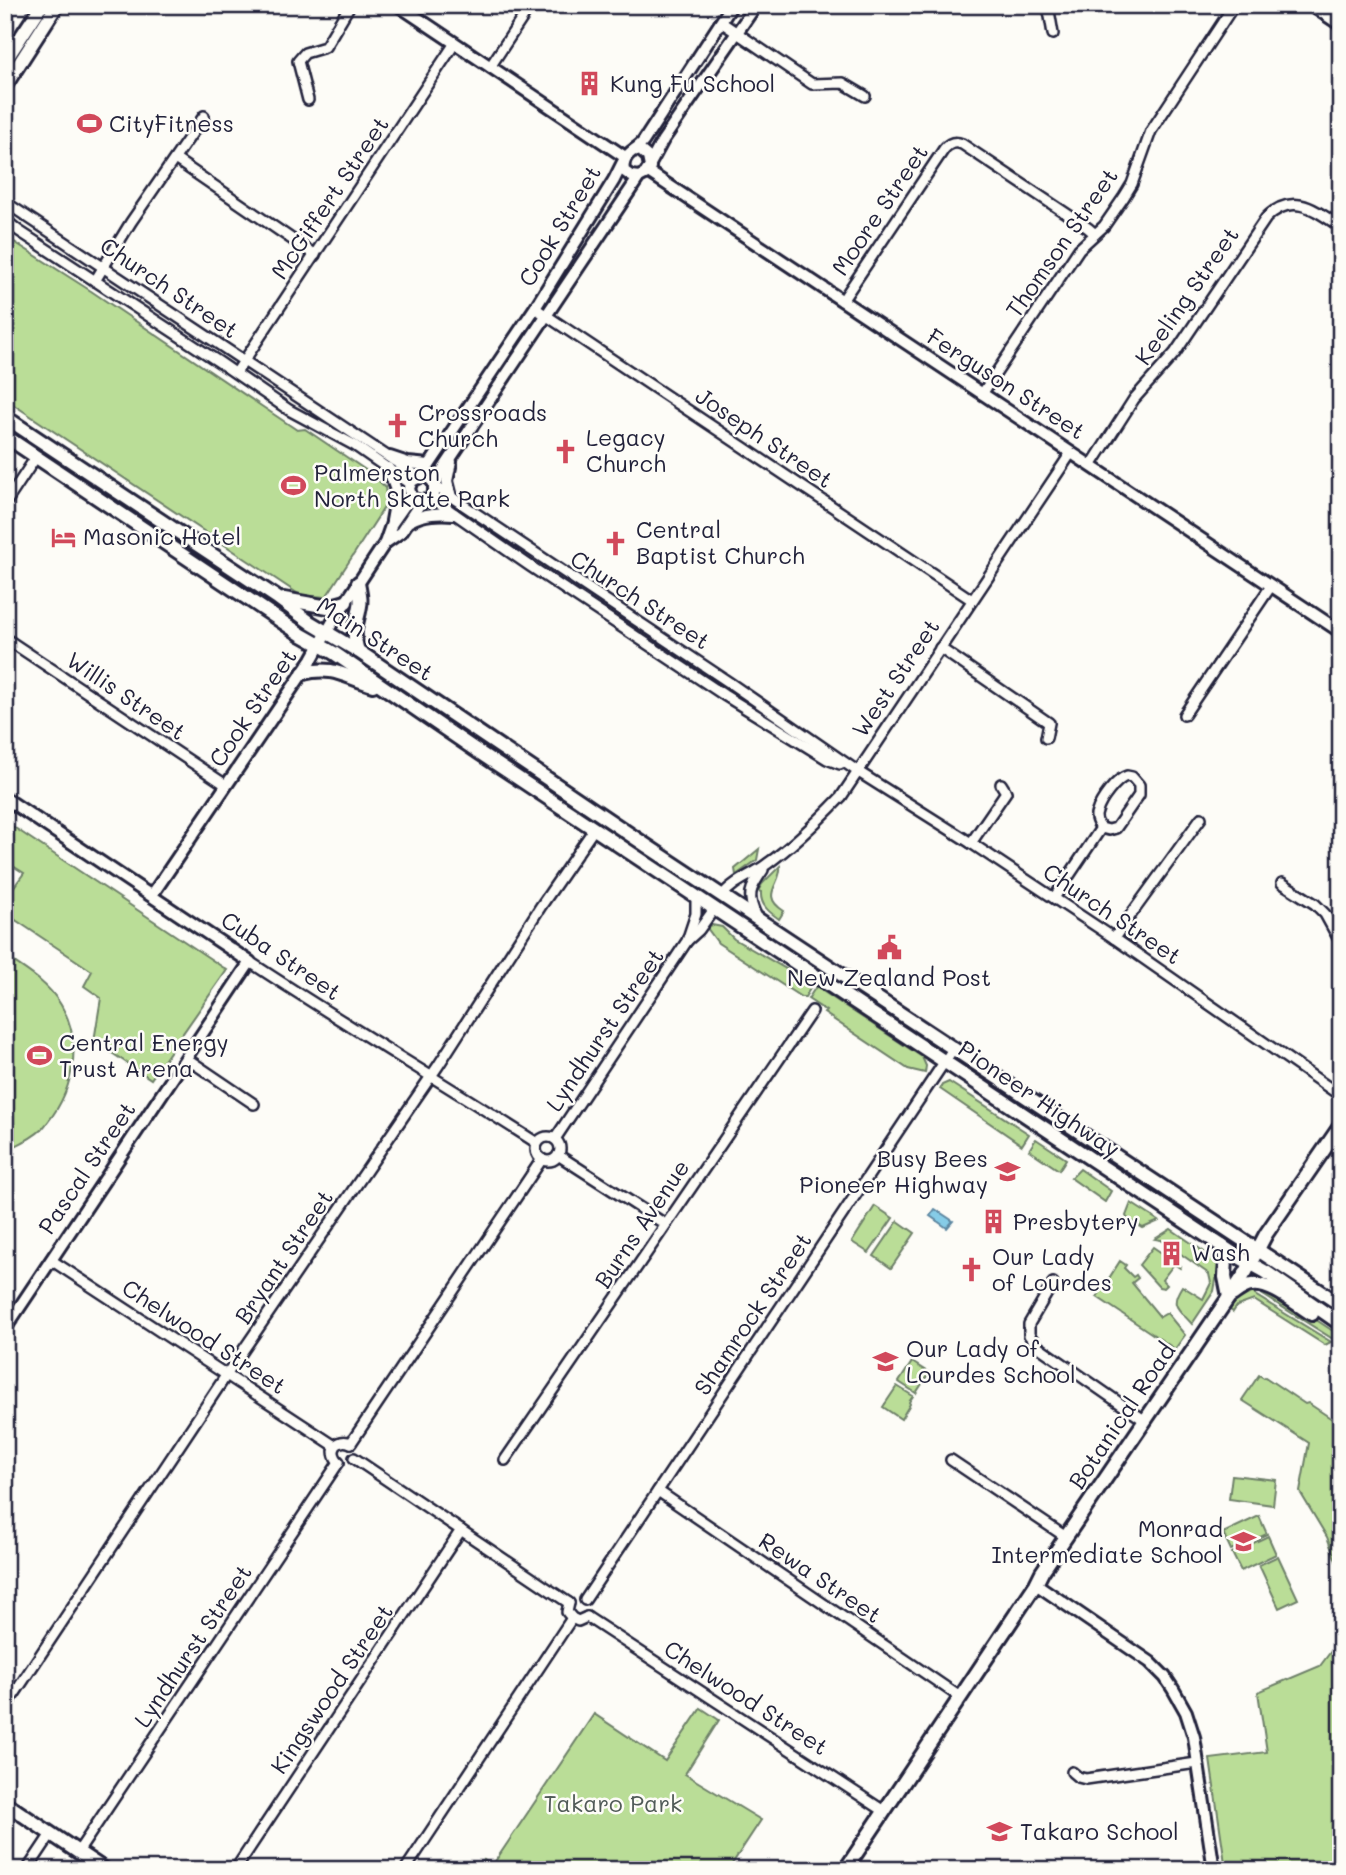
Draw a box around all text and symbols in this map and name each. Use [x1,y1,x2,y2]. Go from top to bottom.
place label: Kung Fu School [610,68,775,98]
building icon: Kung Fu School [576,70,604,98]
place label: CityFitness [109,108,234,138]
sports icon: CityFitness [75,110,103,138]
street label: McGiffert Street [264,110,395,285]
street label: Moore Street [824,138,934,281]
street label: Cook Street [511,159,607,292]
street label: Thomson Street [998,162,1124,323]
street label: Keeling Street [1127,221,1245,370]
street label: Church Street [95,230,245,345]
street label: Ferguson Street [922,321,1091,445]
street label: Joseph Street [690,380,839,494]
place label: Crossroads Church [418,397,547,453]
church icon: Crossroads Church [384,412,412,440]
place label: Legacy Church [586,422,666,478]
church icon: Legacy Church [552,437,580,465]
place label: Palmerston North Skate Park [314,457,510,513]
sports icon: Palmerston North Skate Park [280,472,308,500]
place label: Central Baptist Church [636,514,805,570]
place label: Masonic Hotel [83,521,241,551]
hotel icon: Masonic Hotel [49,523,77,551]
church icon: Central Baptist Church [602,529,630,557]
street label: Church Street [565,543,716,655]
street label: Main Street [312,589,439,687]
street label: West Street [845,613,946,742]
street label: Cook Street [202,642,303,772]
street label: Willis Street [61,644,192,746]
street label: Church Street [1038,856,1188,971]
street label: Cuba Street [216,904,347,1006]
public building icon: New Zealand Post [875,934,903,962]
street label: Lyndhurst Street [538,942,670,1117]
place label: New Zealand Post [787,962,991,992]
place label: Central Energy Trust Arena [59,1027,229,1083]
street label: Pioneer Highway [953,1033,1126,1163]
sports icon: Central Energy Trust Arena [25,1042,53,1070]
street label: Pascal Street [31,1095,142,1240]
place label: Busy Bees Pioneer Highway [799,1143,988,1199]
street label: Burns Avenue [587,1153,695,1294]
school or university icon: Busy Bees Pioneer Highway [994,1158,1022,1186]
street label: Bryant Street [227,1184,339,1329]
place label: Presbytery [1013,1206,1139,1236]
building icon: Presbytery [979,1208,1007,1236]
street label: Shamrock Street [687,1226,818,1401]
place label: Wash [1191,1237,1250,1267]
building icon: Wash [1157,1239,1185,1267]
place label: Our Lady of Lourdes [992,1241,1112,1297]
church icon: Our Lady of Lourdes [958,1256,986,1284]
street label: Chelwood Street [117,1272,292,1400]
place label: Our Lady of Lourdes School [906,1333,1076,1389]
street label: Botanical Road [1061,1336,1181,1494]
school or university icon: Our Lady of Lourdes School [872,1348,900,1376]
place label: Monrad Intermediate School [992,1513,1223,1569]
street label: Rewa Street [753,1525,888,1629]
school or university icon: Monrad Intermediate School [1229,1528,1257,1556]
street label: Lyndhurst Street [126,1558,258,1733]
street label: Kingswood Street [263,1598,399,1779]
street label: Chelwood Street [659,1633,834,1761]
park label: Takaro Park [544,1788,682,1818]
place label: Takaro School [1020,1816,1179,1846]
school or university icon: Takaro School [986,1818,1014,1846]

